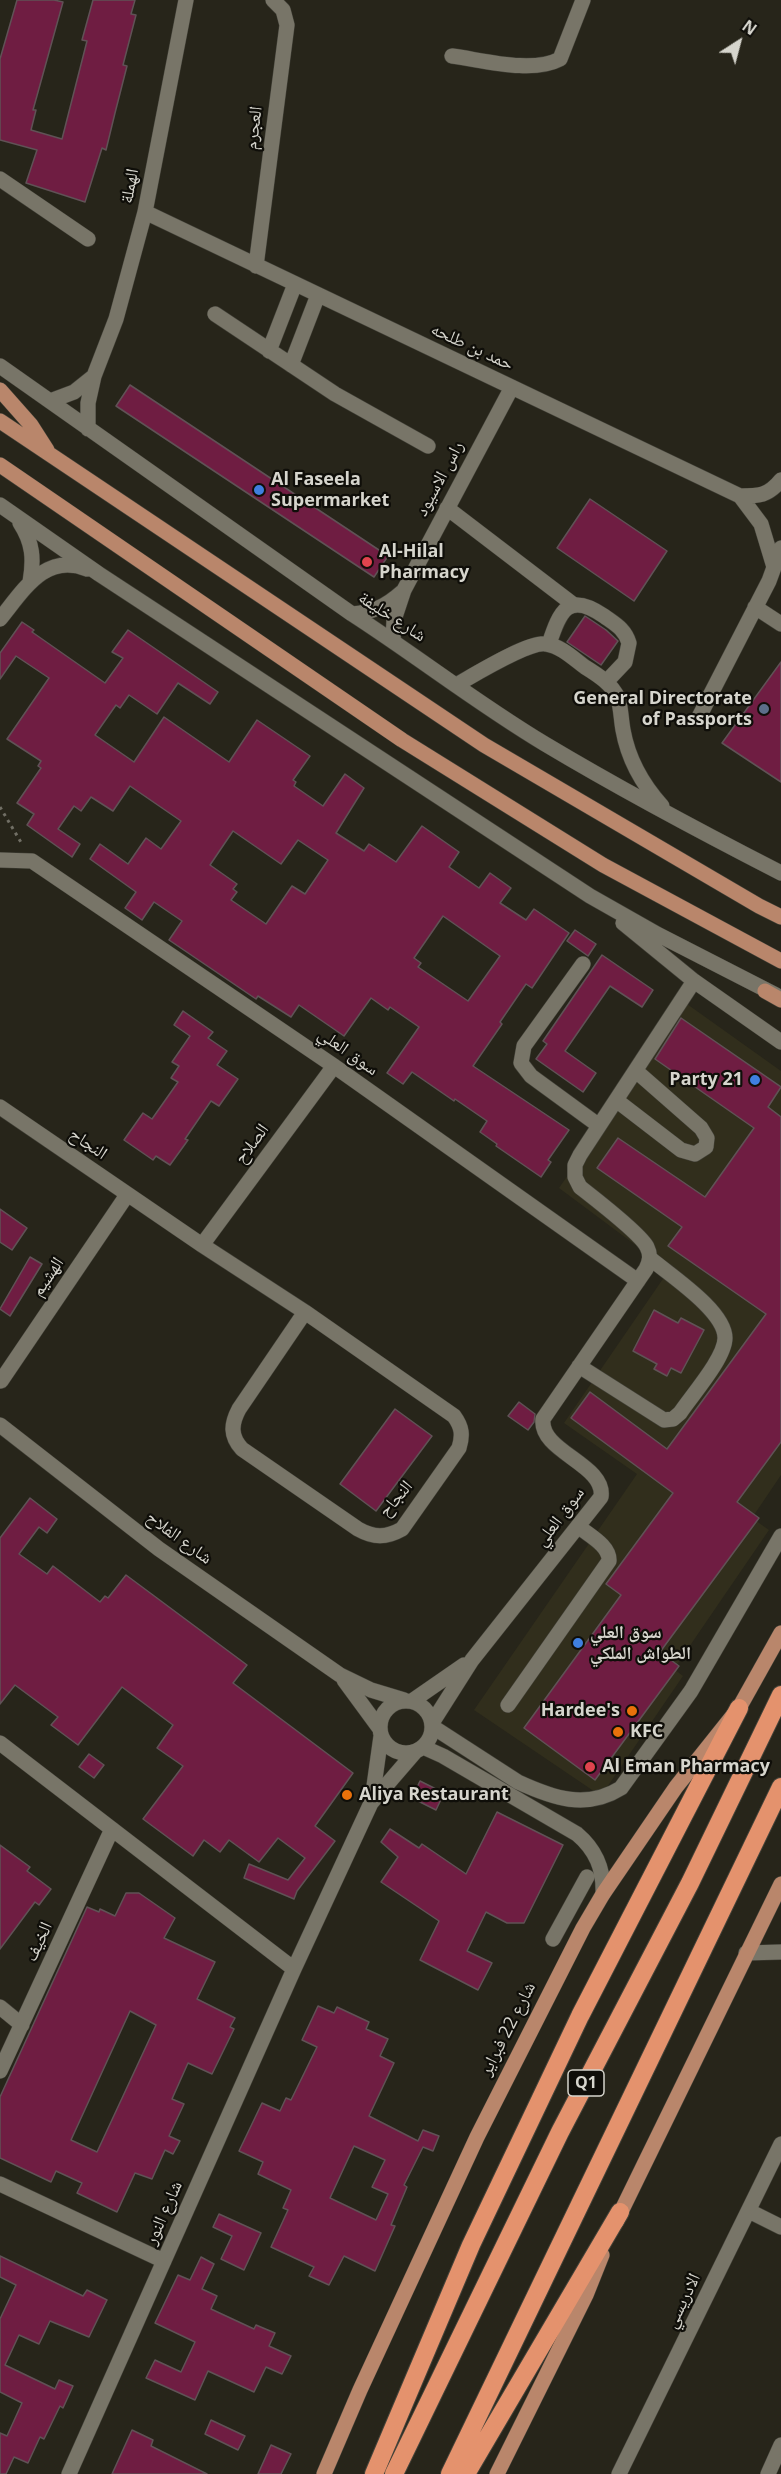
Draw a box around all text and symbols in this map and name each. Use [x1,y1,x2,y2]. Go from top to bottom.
north arrow [709,12,769,72]
text: N [738,15,761,40]
street label: العجرم [241,105,267,151]
street label: الهملة [116,167,144,205]
street label: حمد بن طلحه [427,318,517,376]
street label: راس الاسيود [411,438,469,520]
place label: Al Faseela Supermarket [271,469,389,512]
marker: Al Faseela Supermarket [252,483,266,497]
place label: Al-Hilal Pharmacy [379,541,469,584]
marker: Al-Hilal Pharmacy [360,555,374,569]
street label: شارع خليفة [354,587,430,647]
place label: General Directorate of Passports [573,688,752,730]
marker: General Directorate of Passports [757,702,771,716]
street label: سوق العلي [314,1023,382,1081]
place label: Party 21 [669,1069,743,1091]
marker: Party 21 [748,1073,762,1087]
street label: الصلاح [230,1120,274,1168]
street label: النجاح [65,1123,111,1165]
street label: الهشيم [27,1253,69,1301]
street label: النجاح [374,1476,418,1522]
street label: سوق العلي [531,1483,589,1551]
street label: شارع الفلاح [142,1507,216,1569]
place label: سوق العلي الطواش الملكي [590,1622,691,1664]
marker: سوق العلي الطواش الملكي [571,1636,585,1650]
place label: Hardee's [541,1700,620,1722]
marker: Hardee's [625,1704,639,1718]
place label: KFC [630,1721,663,1743]
marker: KFC [611,1725,625,1739]
place label: Al Eman Pharmacy [602,1756,770,1778]
marker: Al Eman Pharmacy [583,1760,597,1774]
place label: Aliya Restaurant [359,1784,509,1806]
marker: Aliya Restaurant [340,1788,354,1802]
street label: الخيف [20,1919,58,1965]
street label: شارع 22 فبراير [475,1979,541,2079]
road number: Q1 [568,2070,604,2096]
street label: شارع النور [140,2178,188,2248]
street label: الادريسي [660,2270,706,2332]

